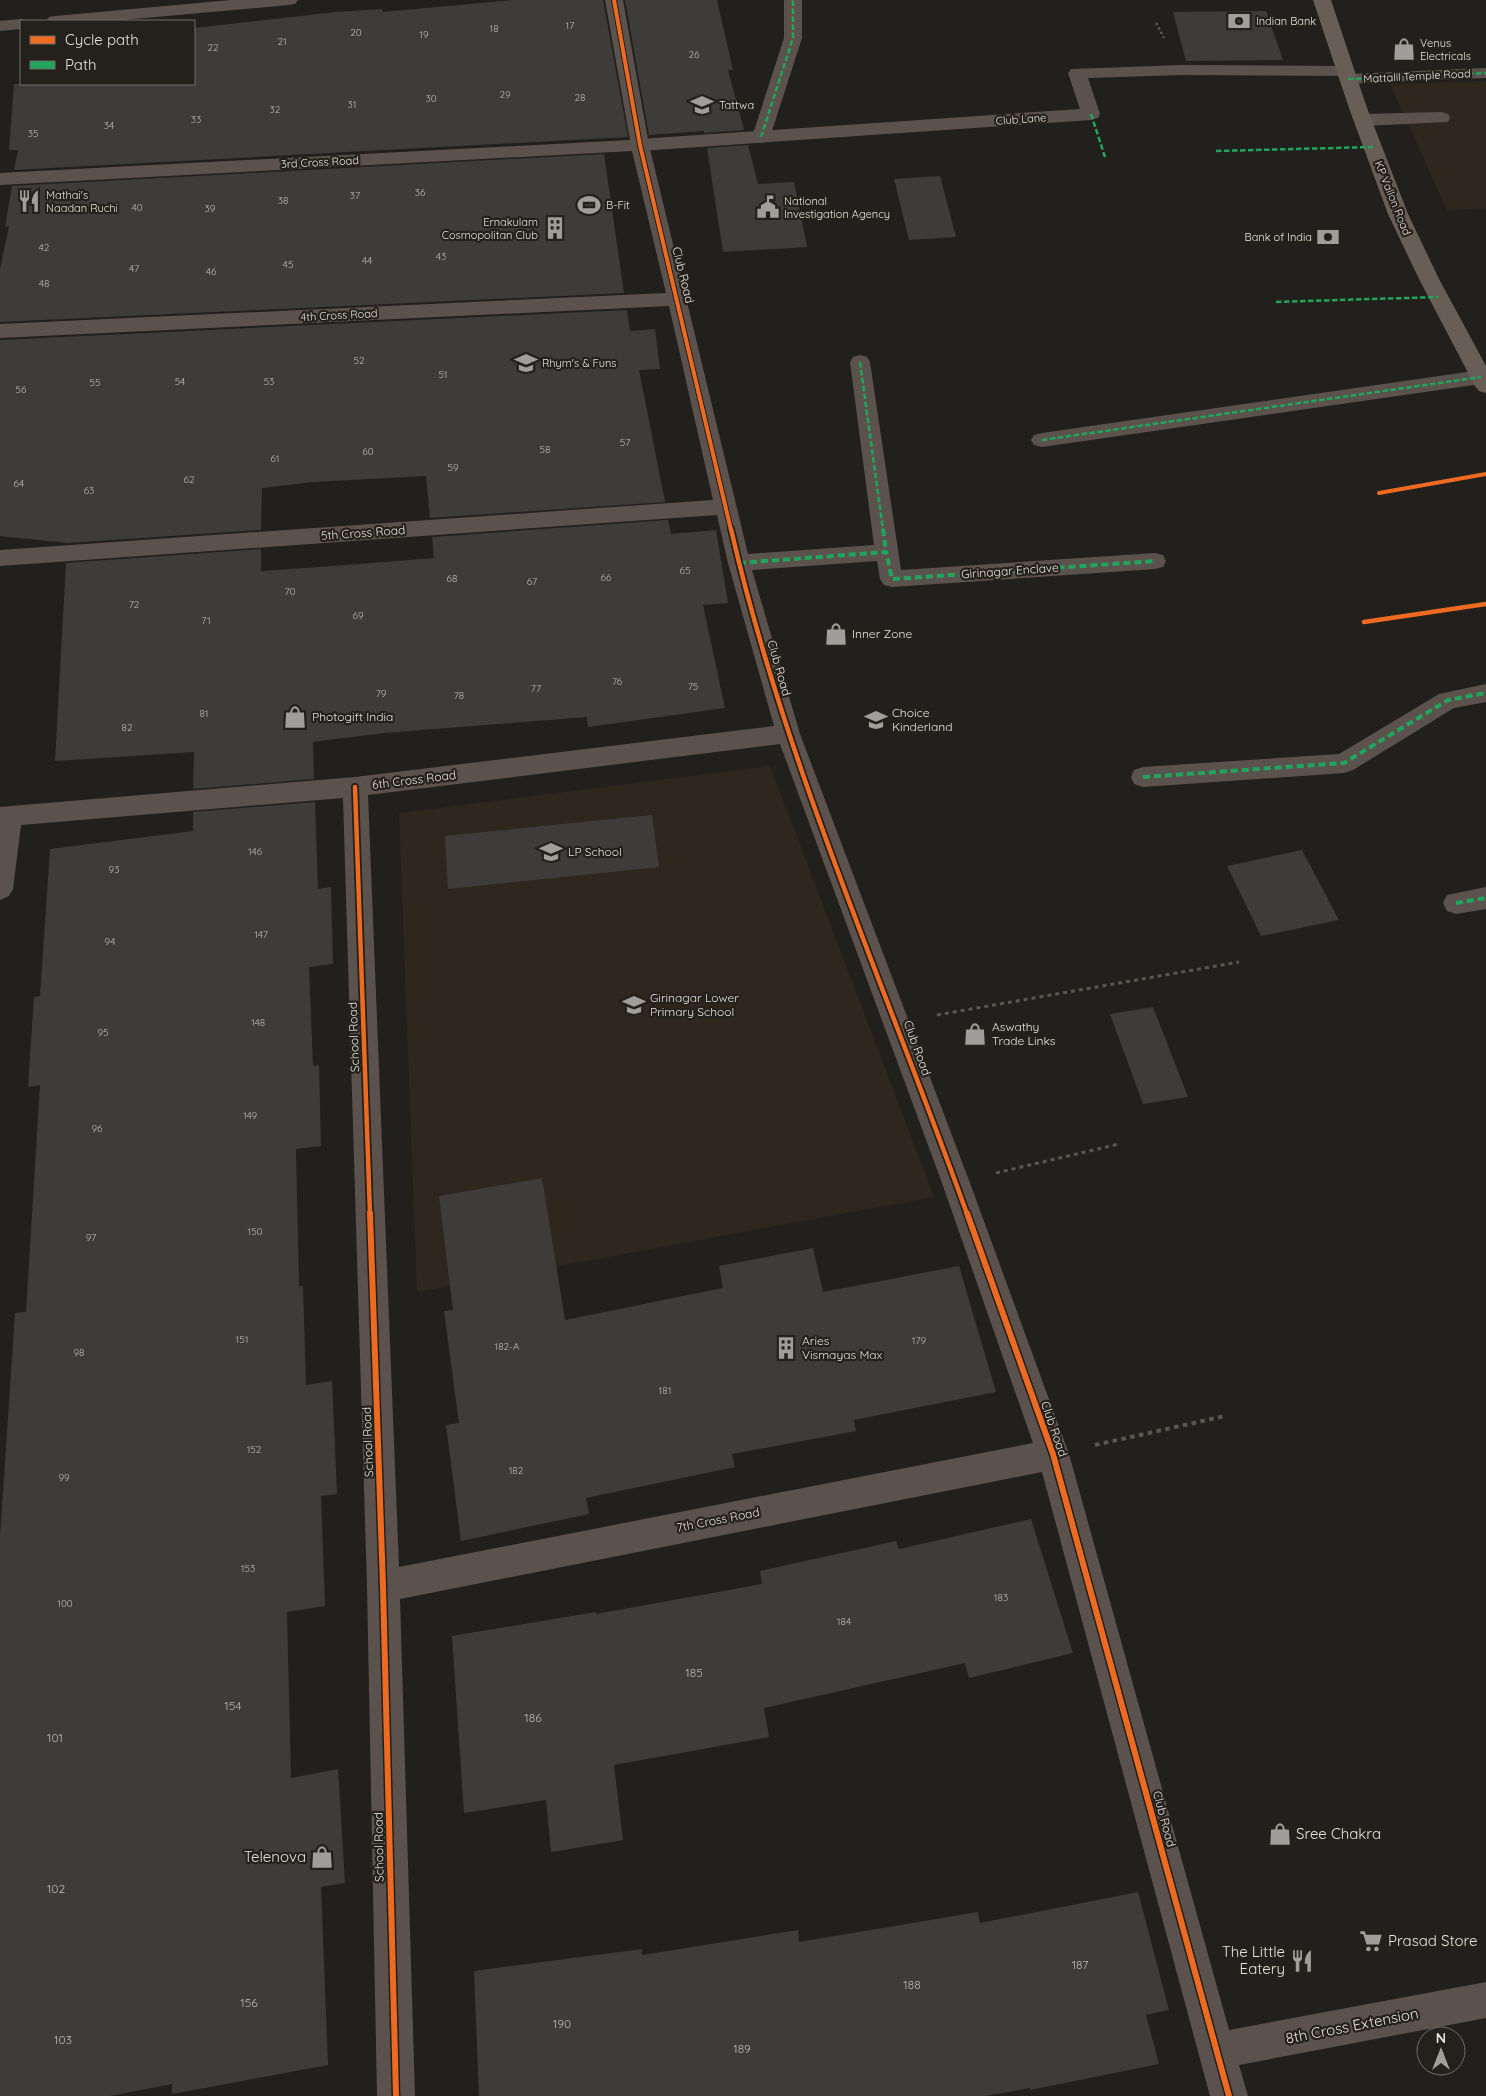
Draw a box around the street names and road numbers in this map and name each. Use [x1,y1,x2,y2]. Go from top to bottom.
street label: Mattalil Temple Road [1363,66,1471,86]
street label: Club Lane [995,110,1047,128]
street label: 3rd Cross Road [281,153,359,171]
street label: KP Vallon Road [1372,159,1414,237]
street label: Club Road [669,245,698,305]
street label: 4th Cross Road [300,306,378,324]
street label: 5th Cross Road [320,522,406,543]
street label: Girinagar Enclave [961,560,1059,581]
street label: Club Road [764,638,795,698]
street label: 6th Cross Road [371,767,457,792]
street label: School Road [345,1002,362,1072]
street label: Club Road [901,1018,934,1077]
street label: Club Road [1038,1399,1071,1459]
street label: School Road [359,1407,376,1477]
street label: 7th Cross Road [675,1504,761,1535]
street label: Club Road [1150,1789,1179,1849]
street label: School Road [370,1812,387,1882]
street label: 8th Cross Extension [1284,2003,1420,2048]

